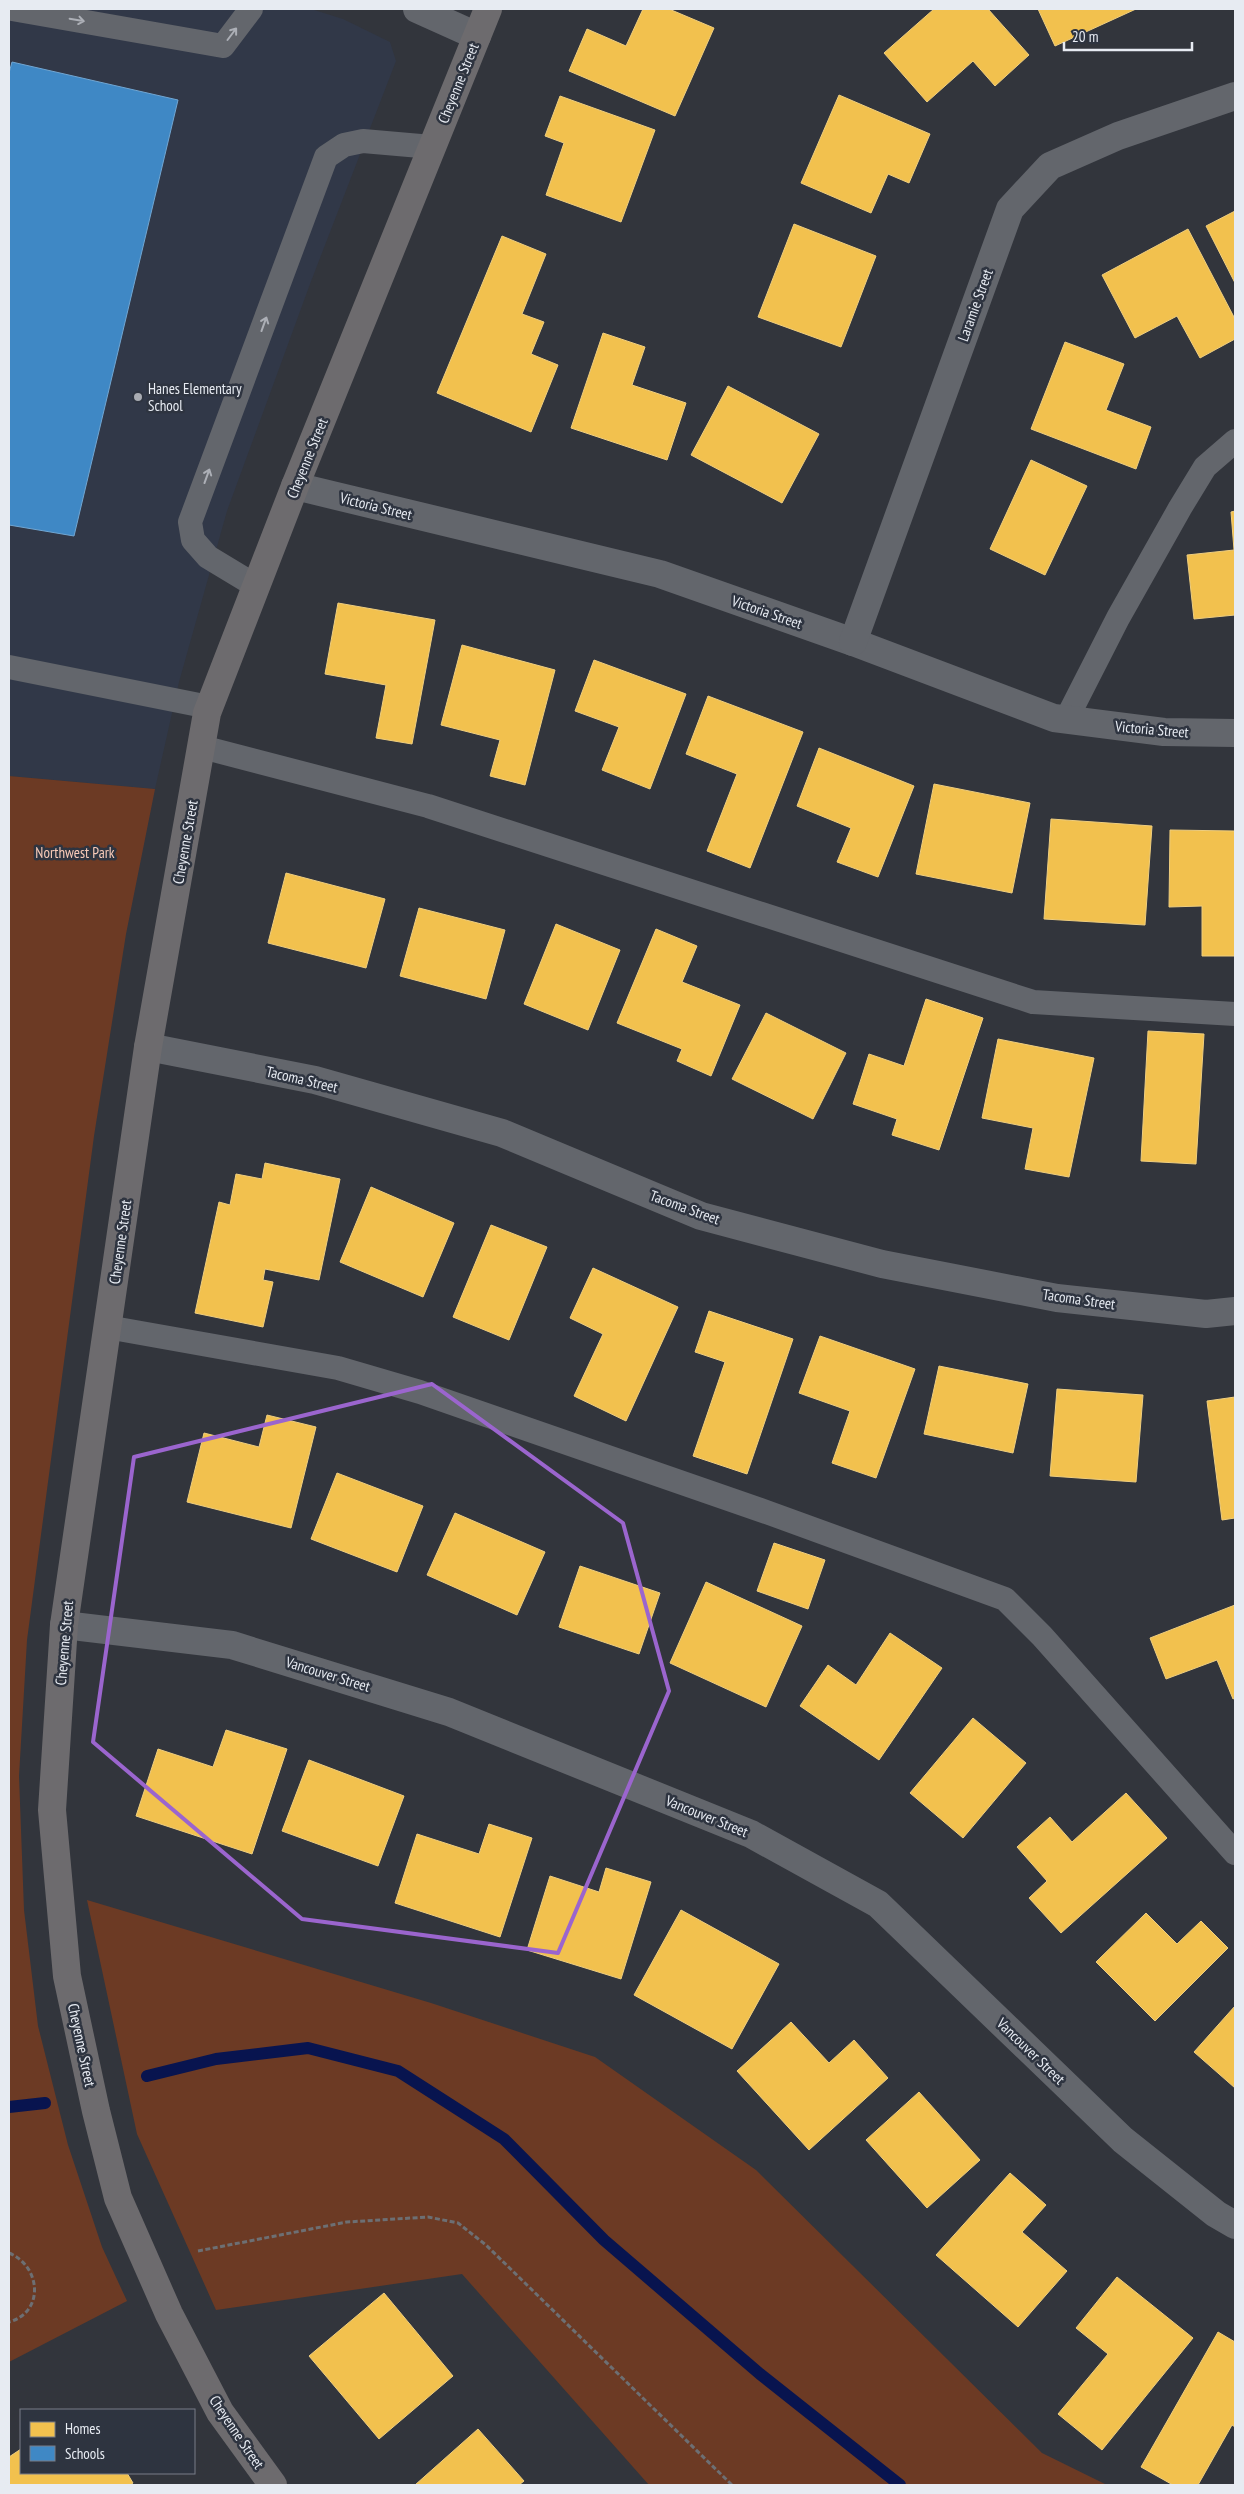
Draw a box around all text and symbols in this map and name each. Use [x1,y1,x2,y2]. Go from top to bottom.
one-way arrow [69,16,85,26]
scale bar [1064,20,1192,52]
text: 20 m [1072,27,1098,46]
one-way arrow [226,28,237,41]
street label: Cheyenne Street [433,40,483,126]
street label: Laramie Street [953,266,997,344]
one-way arrow [260,317,269,332]
place label: Hanes Elementary School [148,379,242,415]
marker: Hanes Elementary School [132,391,144,403]
street label: Cheyenne Street [282,415,332,501]
one-way arrow [204,469,213,484]
street label: Victoria Street [337,488,414,524]
street label: Victoria Street [728,591,805,633]
street label: Victoria Street [1114,716,1190,742]
street label: Cheyenne Street [168,799,202,885]
park label: Northwest Park [35,843,115,862]
street label: Tacoma Street [264,1062,340,1096]
street label: Tacoma Street [647,1186,723,1228]
street label: Cheyenne Street [105,1199,135,1285]
street label: Tacoma Street [1042,1285,1116,1313]
street label: Cheyenne Street [51,1600,77,1686]
street label: Vancouver Street [282,1652,373,1696]
street label: Vancouver Street [662,1790,751,1841]
street label: Cheyenne Street [64,2002,100,2088]
street label: Vancouver Street [992,2013,1069,2088]
street label: Cheyenne Street [205,2392,269,2472]
legend [20,2409,195,2474]
text: Homes [65,2419,101,2438]
text: Schools [65,2444,105,2463]

